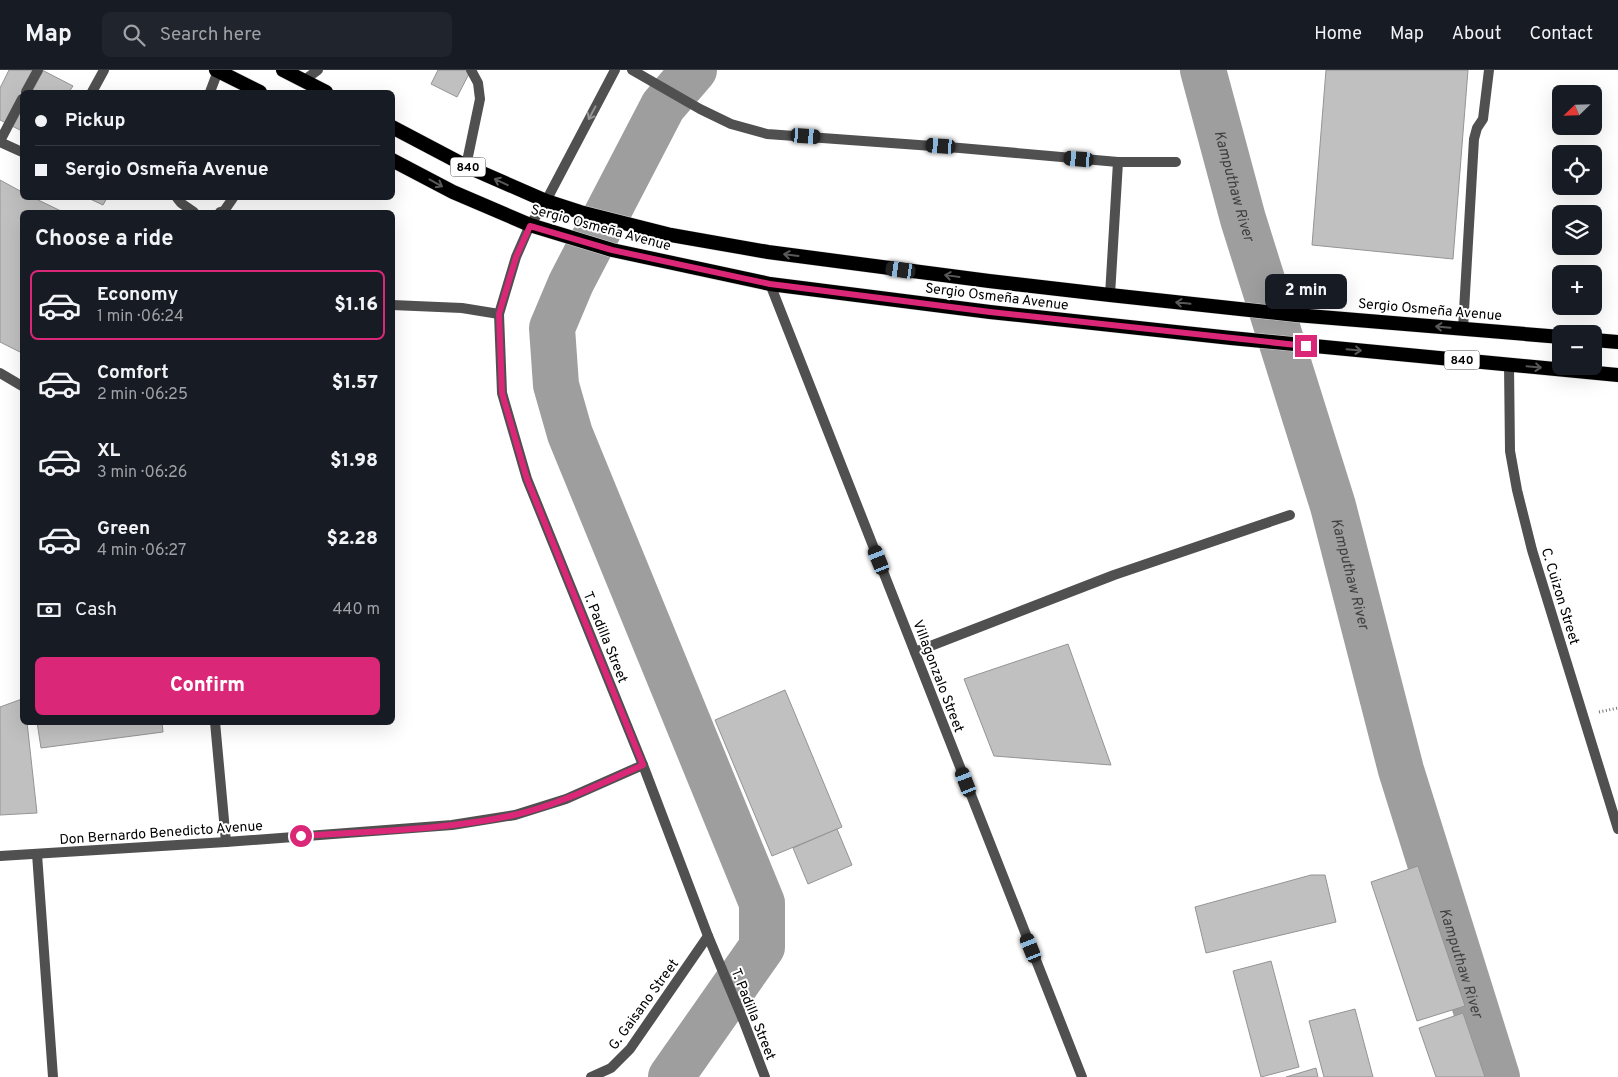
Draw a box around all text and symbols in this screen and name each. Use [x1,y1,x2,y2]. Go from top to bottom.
search box [102,12,452,57]
text: Map [25,20,72,50]
icon: search [120,21,148,49]
text: Search here [160,23,261,47]
text: Home [1314,23,1362,46]
text: Map [1390,23,1424,46]
text: About [1452,23,1501,46]
text: Contact [1529,23,1593,46]
north arrow [1552,85,1602,135]
map controls [1552,85,1602,375]
one-way arrow [587,105,596,120]
text: Pickup [65,109,125,133]
car [790,127,821,145]
water label: Kamputhaw River [1209,129,1258,245]
car [925,137,956,155]
button: locate [1552,145,1602,195]
car [1063,150,1094,168]
text: Sergio Osmeña Avenue [65,158,268,182]
road number: 840 [450,158,486,176]
one-way arrow [494,177,509,187]
one-way arrow [428,178,442,188]
street label: Sergio Osmeña Avenue [529,202,673,255]
button: layers [1552,205,1602,255]
text: Choose a ride [35,226,173,253]
one-way arrow [783,250,799,260]
car [885,260,916,280]
button: + [1552,265,1602,315]
one-way arrow [944,271,960,281]
callout: 2 min [1265,274,1347,308]
street label: Sergio Osmeña Avenue [924,280,1069,315]
text: 2 min [1285,281,1327,301]
icon: car [37,283,82,328]
text: Economy [97,283,178,307]
text: $1.16 [334,293,378,317]
street label: Sergio Osmeña Avenue [1357,296,1503,325]
one-way arrow [1175,298,1191,308]
text: 1 min · 06:24 [97,307,184,327]
one-way arrow [1435,322,1451,331]
button: − [1552,325,1602,375]
route end [1295,335,1317,357]
one-way arrow [1346,345,1362,355]
road number: 840 [1444,350,1480,370]
icon: car [37,361,82,406]
text: Comfort [97,361,169,385]
one-way arrow [1525,362,1541,372]
text: $1.57 [332,371,378,395]
text: 2 min · 06:25 [97,385,188,405]
icon: car [37,439,82,484]
text: XL [97,439,120,463]
text: $1.98 [330,449,378,473]
text: 3 min · 06:26 [97,463,187,483]
water label: Kamputhaw River [1326,516,1373,633]
icon: car [37,517,82,562]
text: Green [97,517,150,541]
text: $2.28 [326,527,378,551]
text: 4 min · 06:27 [97,541,186,561]
car [866,543,891,577]
street label: C. Cuizon Street [1537,546,1582,647]
street label: T. Padilla Street [579,589,631,686]
icon: cash [35,596,63,624]
text: Cash [75,598,117,622]
text: 440 m [333,600,380,620]
street label: Villagonzalo Street [908,618,967,735]
button: Confirm [35,657,380,715]
car [953,765,978,799]
street label: Don Bernardo Benedicto Avenue [59,818,263,849]
route start [290,825,312,847]
water label: Kamputhaw River [1434,906,1486,1022]
car [1018,931,1043,965]
street label: G. Gaisano Street [605,956,683,1054]
street label: T. Padilla Street [727,966,779,1063]

